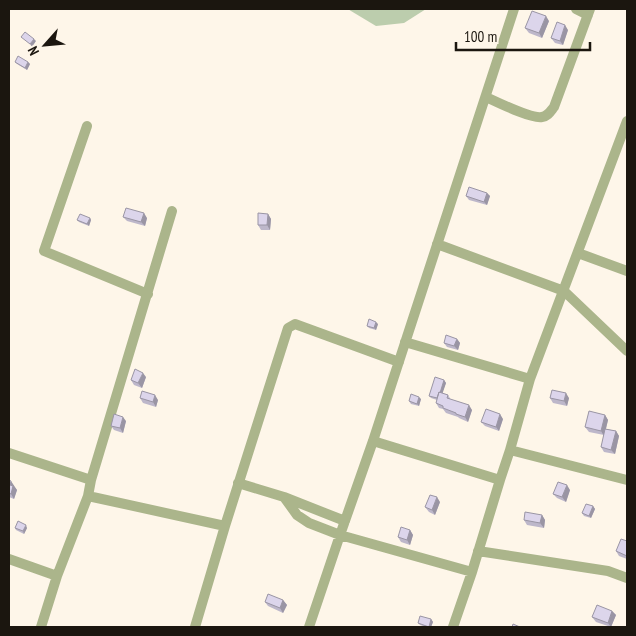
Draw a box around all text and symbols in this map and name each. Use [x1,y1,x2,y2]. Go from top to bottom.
north arrow [20,20,70,70]
scale bar [456,20,590,52]
text: 100 m [464,27,497,46]
text: N [24,43,43,58]

